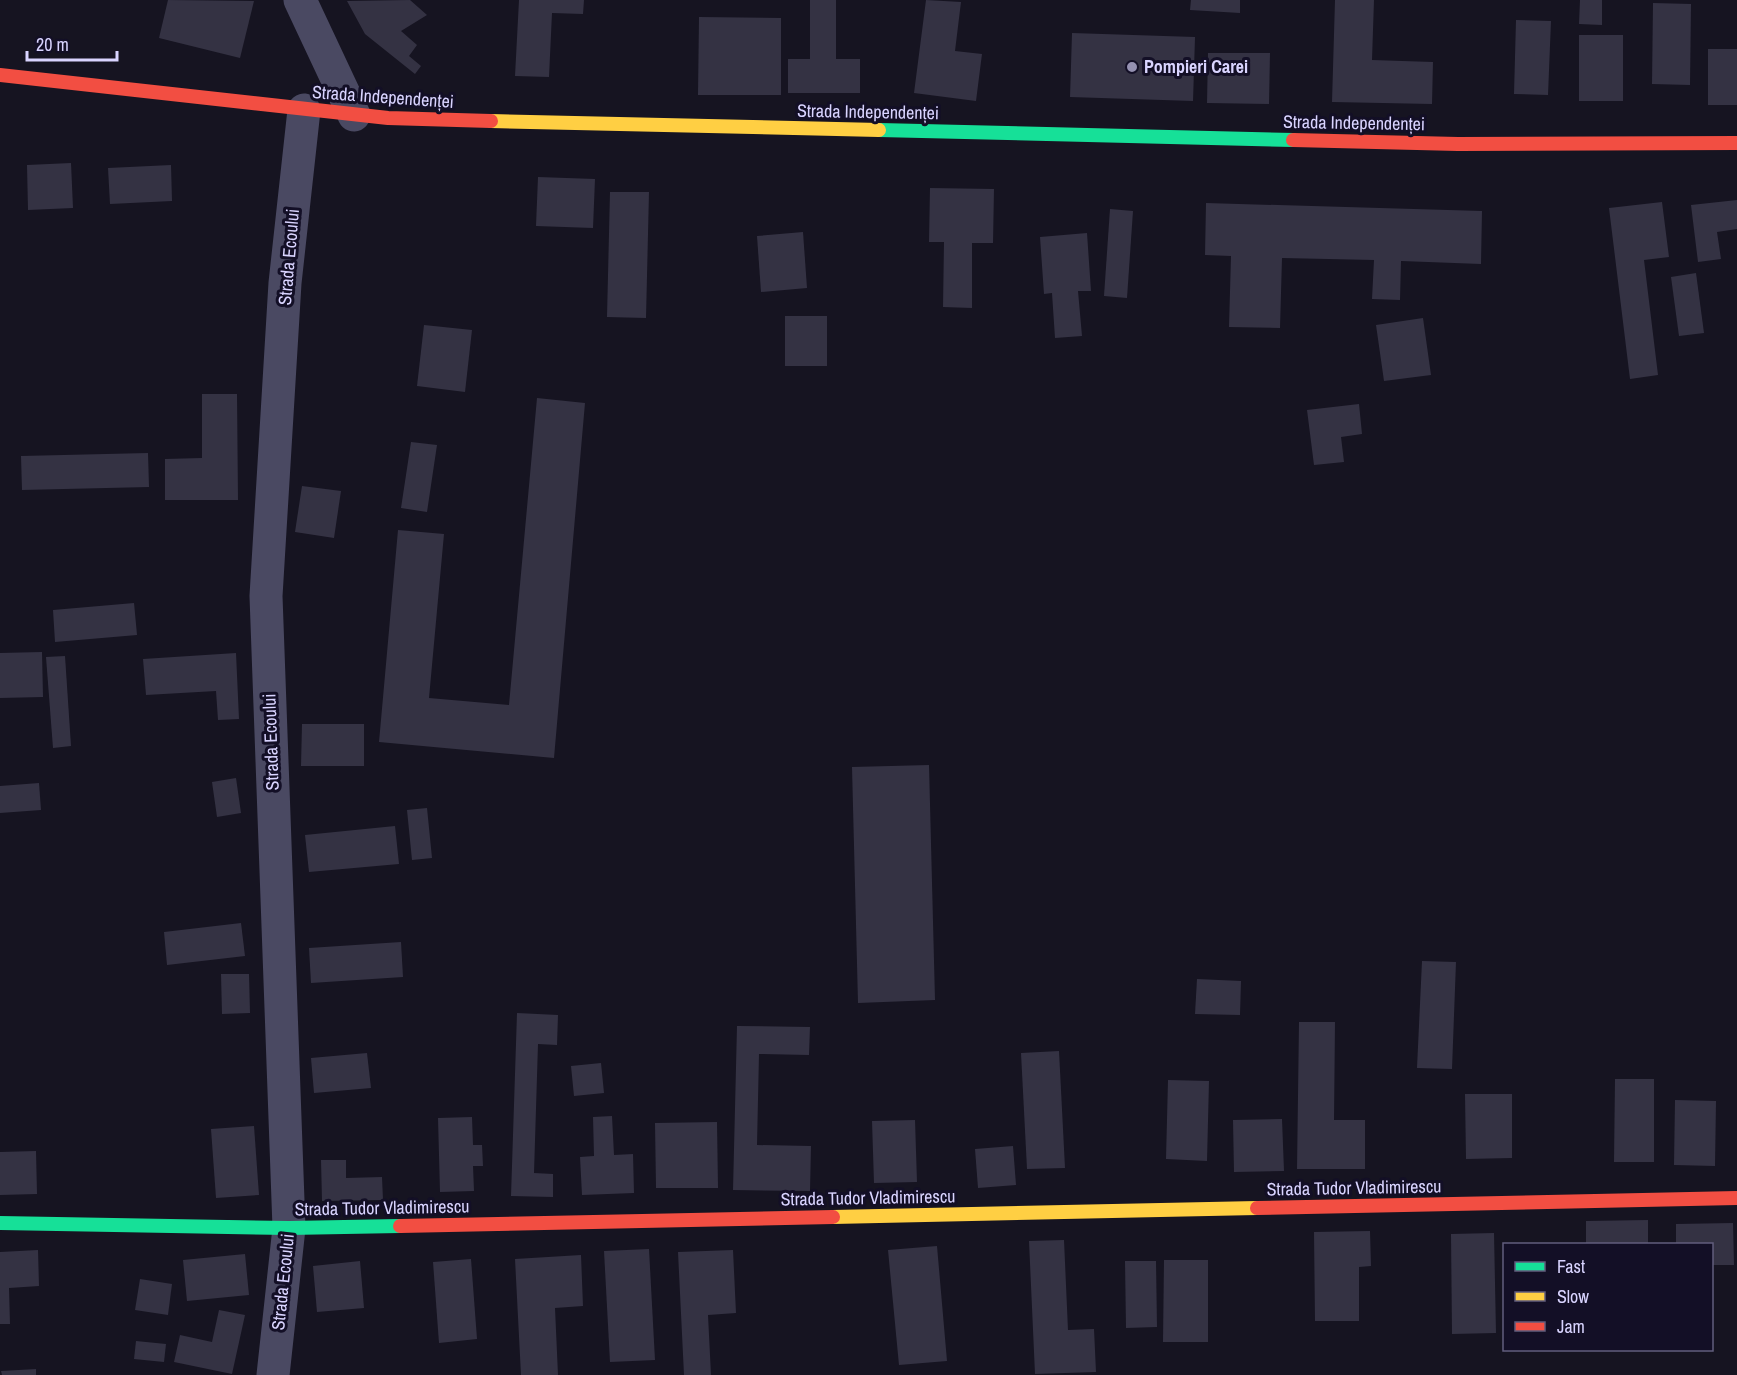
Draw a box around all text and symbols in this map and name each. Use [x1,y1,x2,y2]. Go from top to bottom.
scale bar [27,24,117,62]
text: 20 m [36,32,69,57]
place label: Pompieri Carei [1144,54,1248,79]
marker: Pompieri Carei [1125,60,1139,74]
street label: Strada Independenței [311,79,455,114]
street label: Strada Independenței [797,98,939,125]
street label: Strada Independenței [1283,109,1425,136]
street label: Strada Ecoului [272,208,305,306]
street label: Strada Ecoului [256,693,285,791]
street label: Strada Tudor Vladimirescu [1266,1173,1442,1202]
street label: Strada Tudor Vladimirescu [780,1183,956,1212]
street label: Strada Tudor Vladimirescu [294,1193,470,1222]
street label: Strada Ecoului [265,1232,300,1331]
legend [1503,1243,1713,1351]
text: Fast [1557,1254,1585,1279]
text: Slow [1557,1284,1589,1309]
text: Jam [1557,1314,1585,1339]

